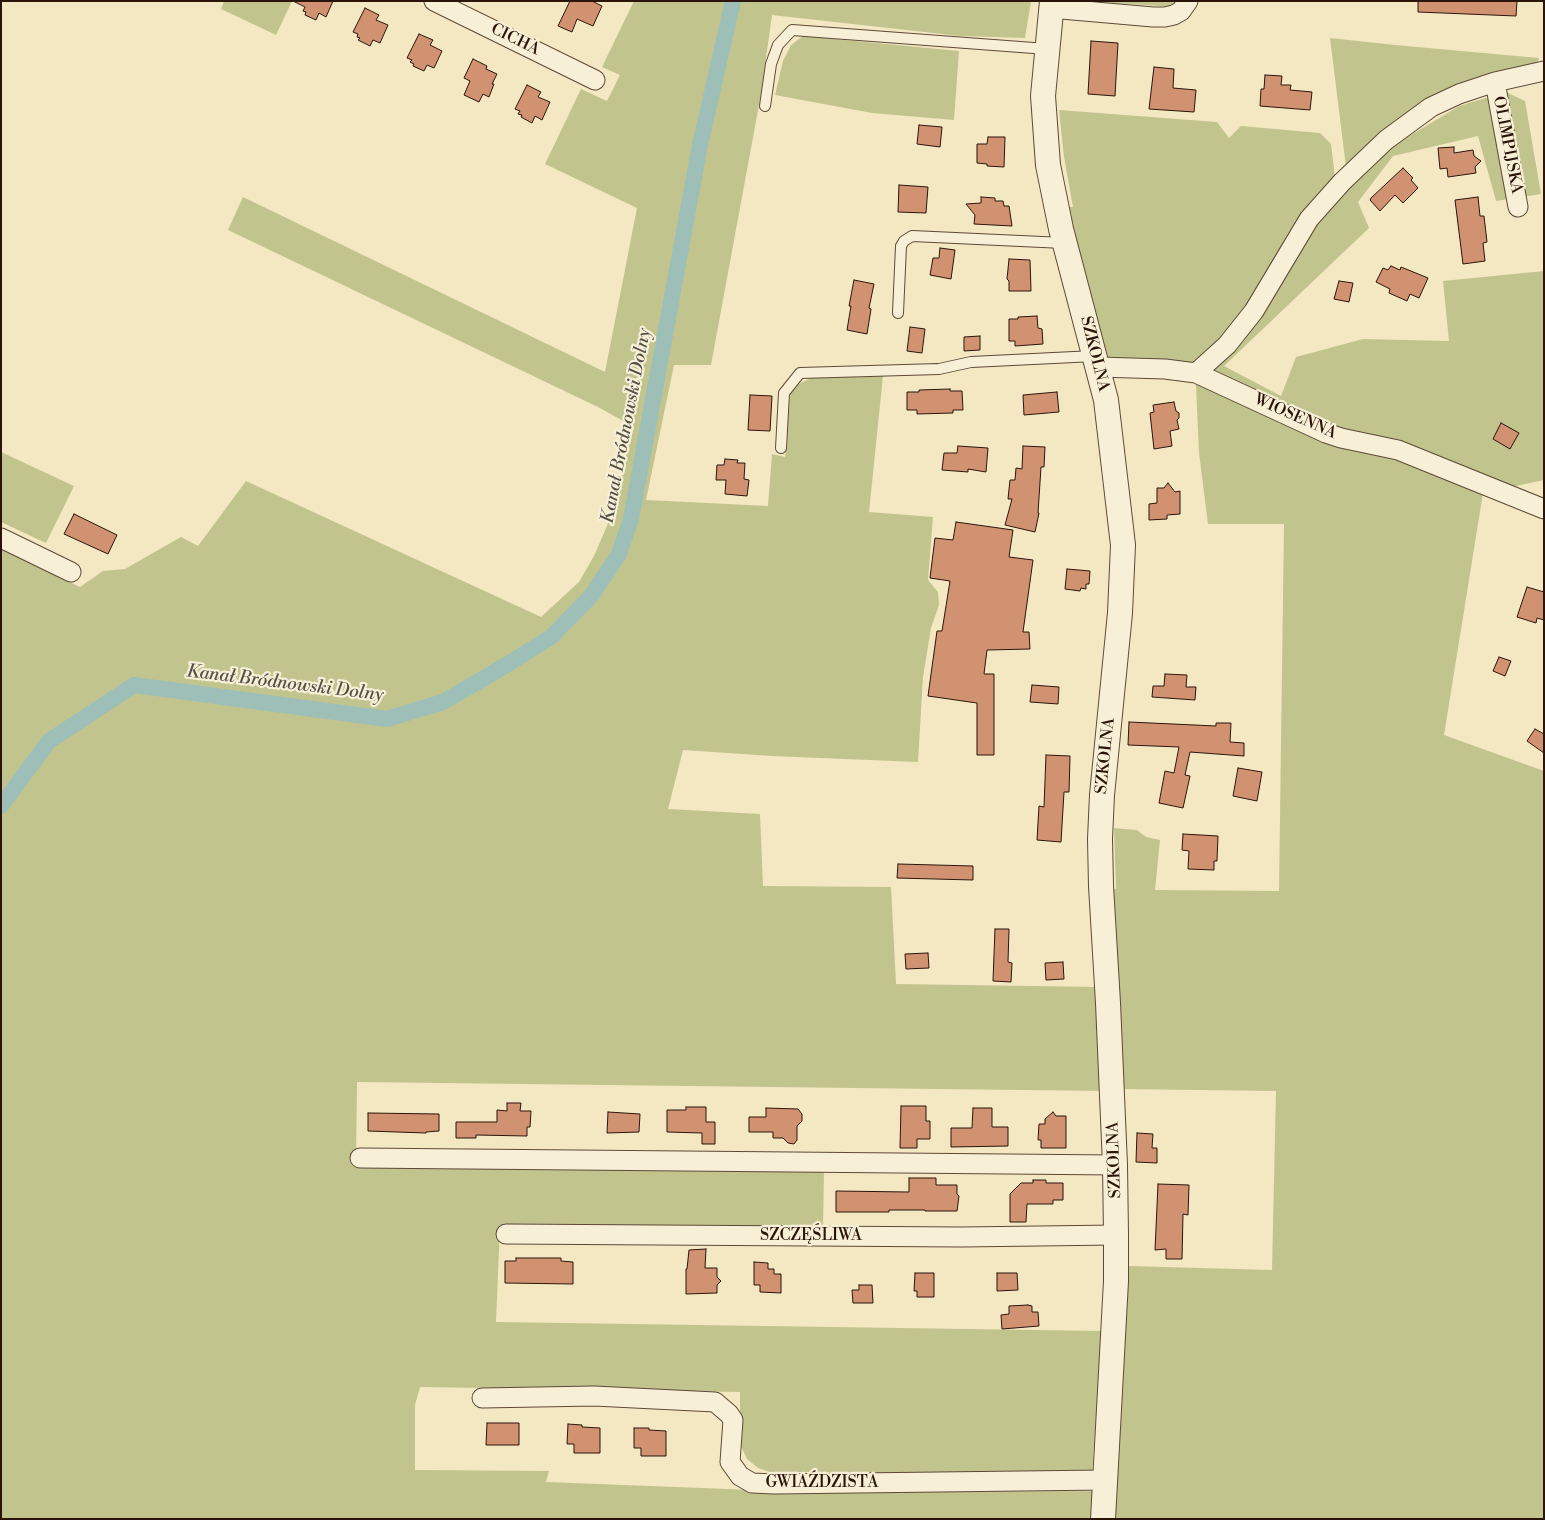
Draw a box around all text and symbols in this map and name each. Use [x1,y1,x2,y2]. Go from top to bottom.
street label: CICHA [487,20,543,60]
street label: OLIMPIJSKA [1488,95,1526,195]
street label: SZKOLNA [1075,315,1113,393]
water label: Kanał Bródnowski Dolny [597,327,657,525]
street label: WIOSENNA [1251,390,1339,444]
water label: Kanał Bródnowski Dolny [185,661,385,707]
street label: SZKOLNA [1092,717,1120,795]
street label: SZKOLNA [1104,1121,1126,1199]
street label: SZCZĘŚLIWA [760,1226,862,1246]
street label: GWIAŹDZISTA [766,1473,878,1493]

